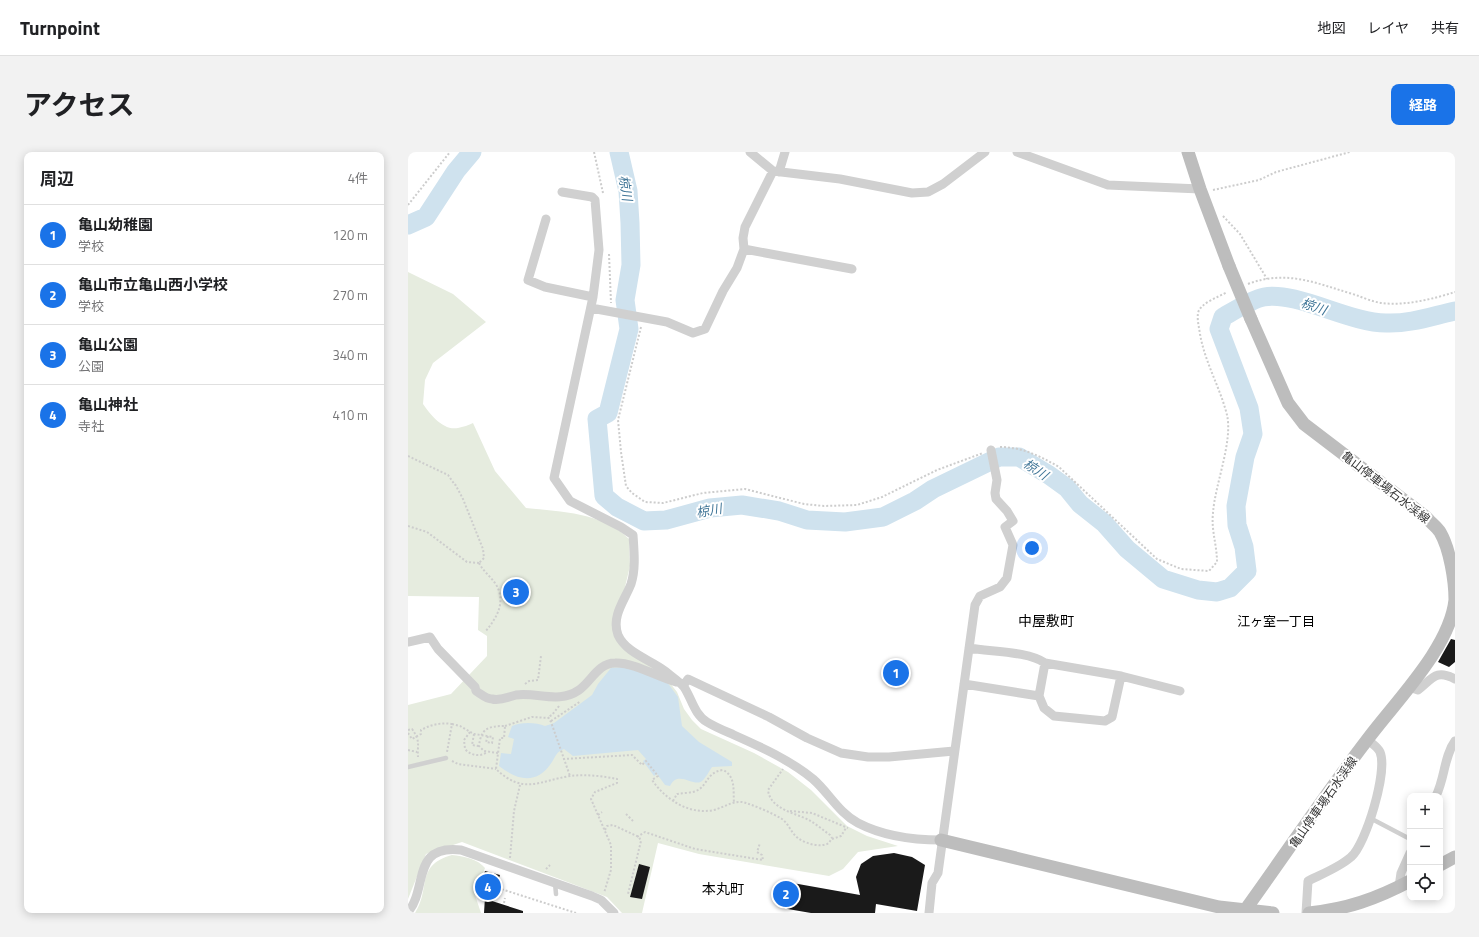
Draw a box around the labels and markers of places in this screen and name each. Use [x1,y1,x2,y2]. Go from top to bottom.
pin: 3 [503,577,529,607]
pin: 1 [883,658,909,688]
pin: 4 [475,872,501,902]
pin: 2 [773,879,799,909]

